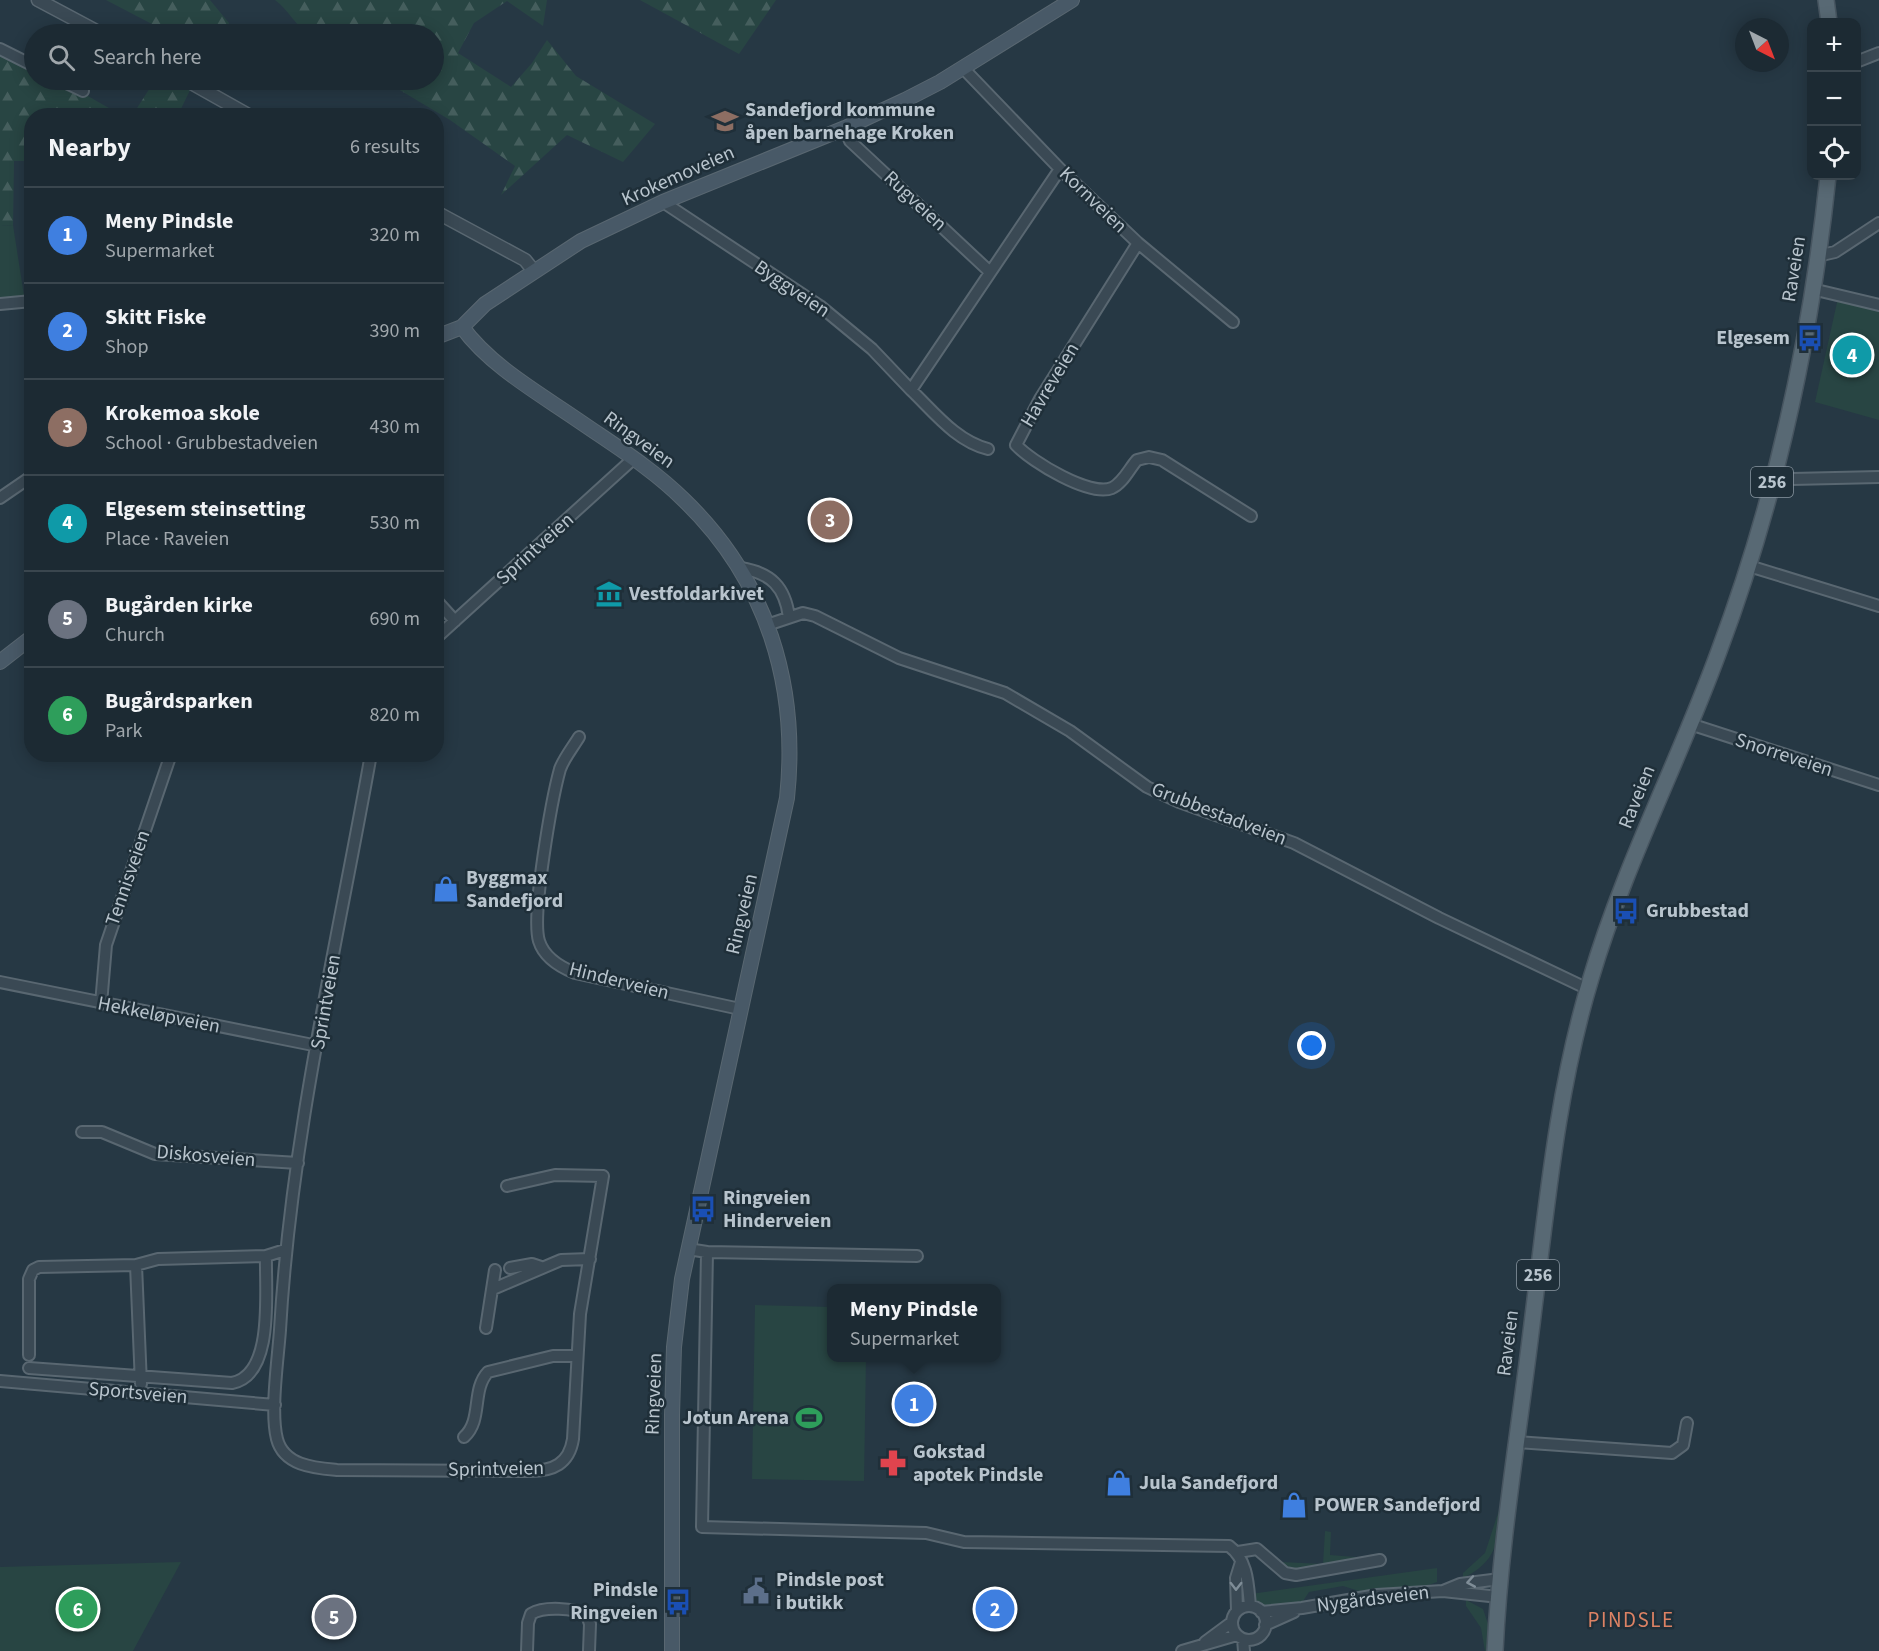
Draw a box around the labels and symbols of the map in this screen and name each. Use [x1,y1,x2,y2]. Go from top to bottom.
north arrow [1735,18,1789,72]
place label: Sandefjord kommune åpen barnehage Kroken [745,96,954,147]
school or university icon: Sandefjord kommune åpen barnehage Kroken [710,106,740,136]
street label: Krokemoveien [617,139,739,213]
street label: Kornveien [1053,160,1133,240]
street label: Rugveien [877,164,953,238]
street label: Raveien [1775,234,1813,304]
street label: Byggveien [749,253,835,325]
bus stop icon: Elgesem [1795,323,1825,353]
place label: Elgesem [1716,324,1790,352]
pin: 4 [1832,332,1872,378]
street label: Havreveien [1014,337,1086,433]
street label: Ringveien [598,405,680,475]
road number: 256 [1751,467,1793,497]
pin: 3 [810,498,850,542]
street label: Sprintveien [490,506,580,592]
museum icon: Vestfoldarkivet [594,579,624,609]
place label: Vestfoldarkivet [628,580,764,608]
street label: Snorreveien [1732,726,1836,784]
street label: Raveien [1612,761,1662,833]
street label: Grubbestadveien [1147,775,1291,853]
street label: Tennisveien [99,826,157,930]
place label: Byggmax Sandefjord [466,864,563,915]
street label: Ringveien [719,871,765,957]
shop icon: Byggmax Sandefjord [431,874,461,904]
bus stop icon: Grubbestad [1611,896,1641,926]
place label: Grubbestad [1646,897,1749,925]
street label: Sprintveien [304,952,348,1052]
street label: Hinderveien [566,955,672,1007]
street label: Hekkeløpveien [95,989,223,1041]
your location [1297,1031,1326,1060]
street label: Diskosveien [155,1138,257,1174]
place label: Ringveien Hinderveien [723,1184,831,1235]
bus stop icon: Ringveien Hinderveien [688,1194,718,1224]
road number: 256 [1517,1260,1559,1290]
street label: Raveien [1490,1308,1526,1378]
street label: Ringveien [639,1352,669,1436]
street label: Sportsveien [87,1375,189,1411]
pin: 1 [894,1382,934,1426]
sports icon: Jotun Arena [794,1403,824,1433]
place label: Jotun Arena [682,1404,789,1432]
place label: Gokstad apotek Pindsle [913,1438,1043,1489]
pharmacy icon: Gokstad apotek Pindsle [878,1448,908,1478]
street label: Sprintveien [448,1454,544,1484]
shop icon: Jula Sandefjord [1104,1468,1134,1498]
place label: Jula Sandefjord [1139,1469,1278,1497]
shop icon: POWER Sandefjord [1279,1490,1309,1520]
place label: POWER Sandefjord [1314,1491,1480,1519]
place label: Pindsle post i butikk [776,1566,884,1617]
one-way arrow [1466,1575,1476,1588]
place label: Pindsle Ringveien [570,1576,658,1627]
public building icon: Pindsle post i butikk [741,1576,771,1606]
street label: Nygårdsveien [1315,1578,1431,1620]
one-way arrow [1230,1582,1242,1591]
pin: 6 [58,1586,98,1632]
pin: 2 [976,1586,1014,1632]
bus stop icon: Pindsle Ringveien [663,1587,693,1617]
pin: 5 [314,1594,354,1640]
district label: PINDSLE [1588,1605,1674,1635]

